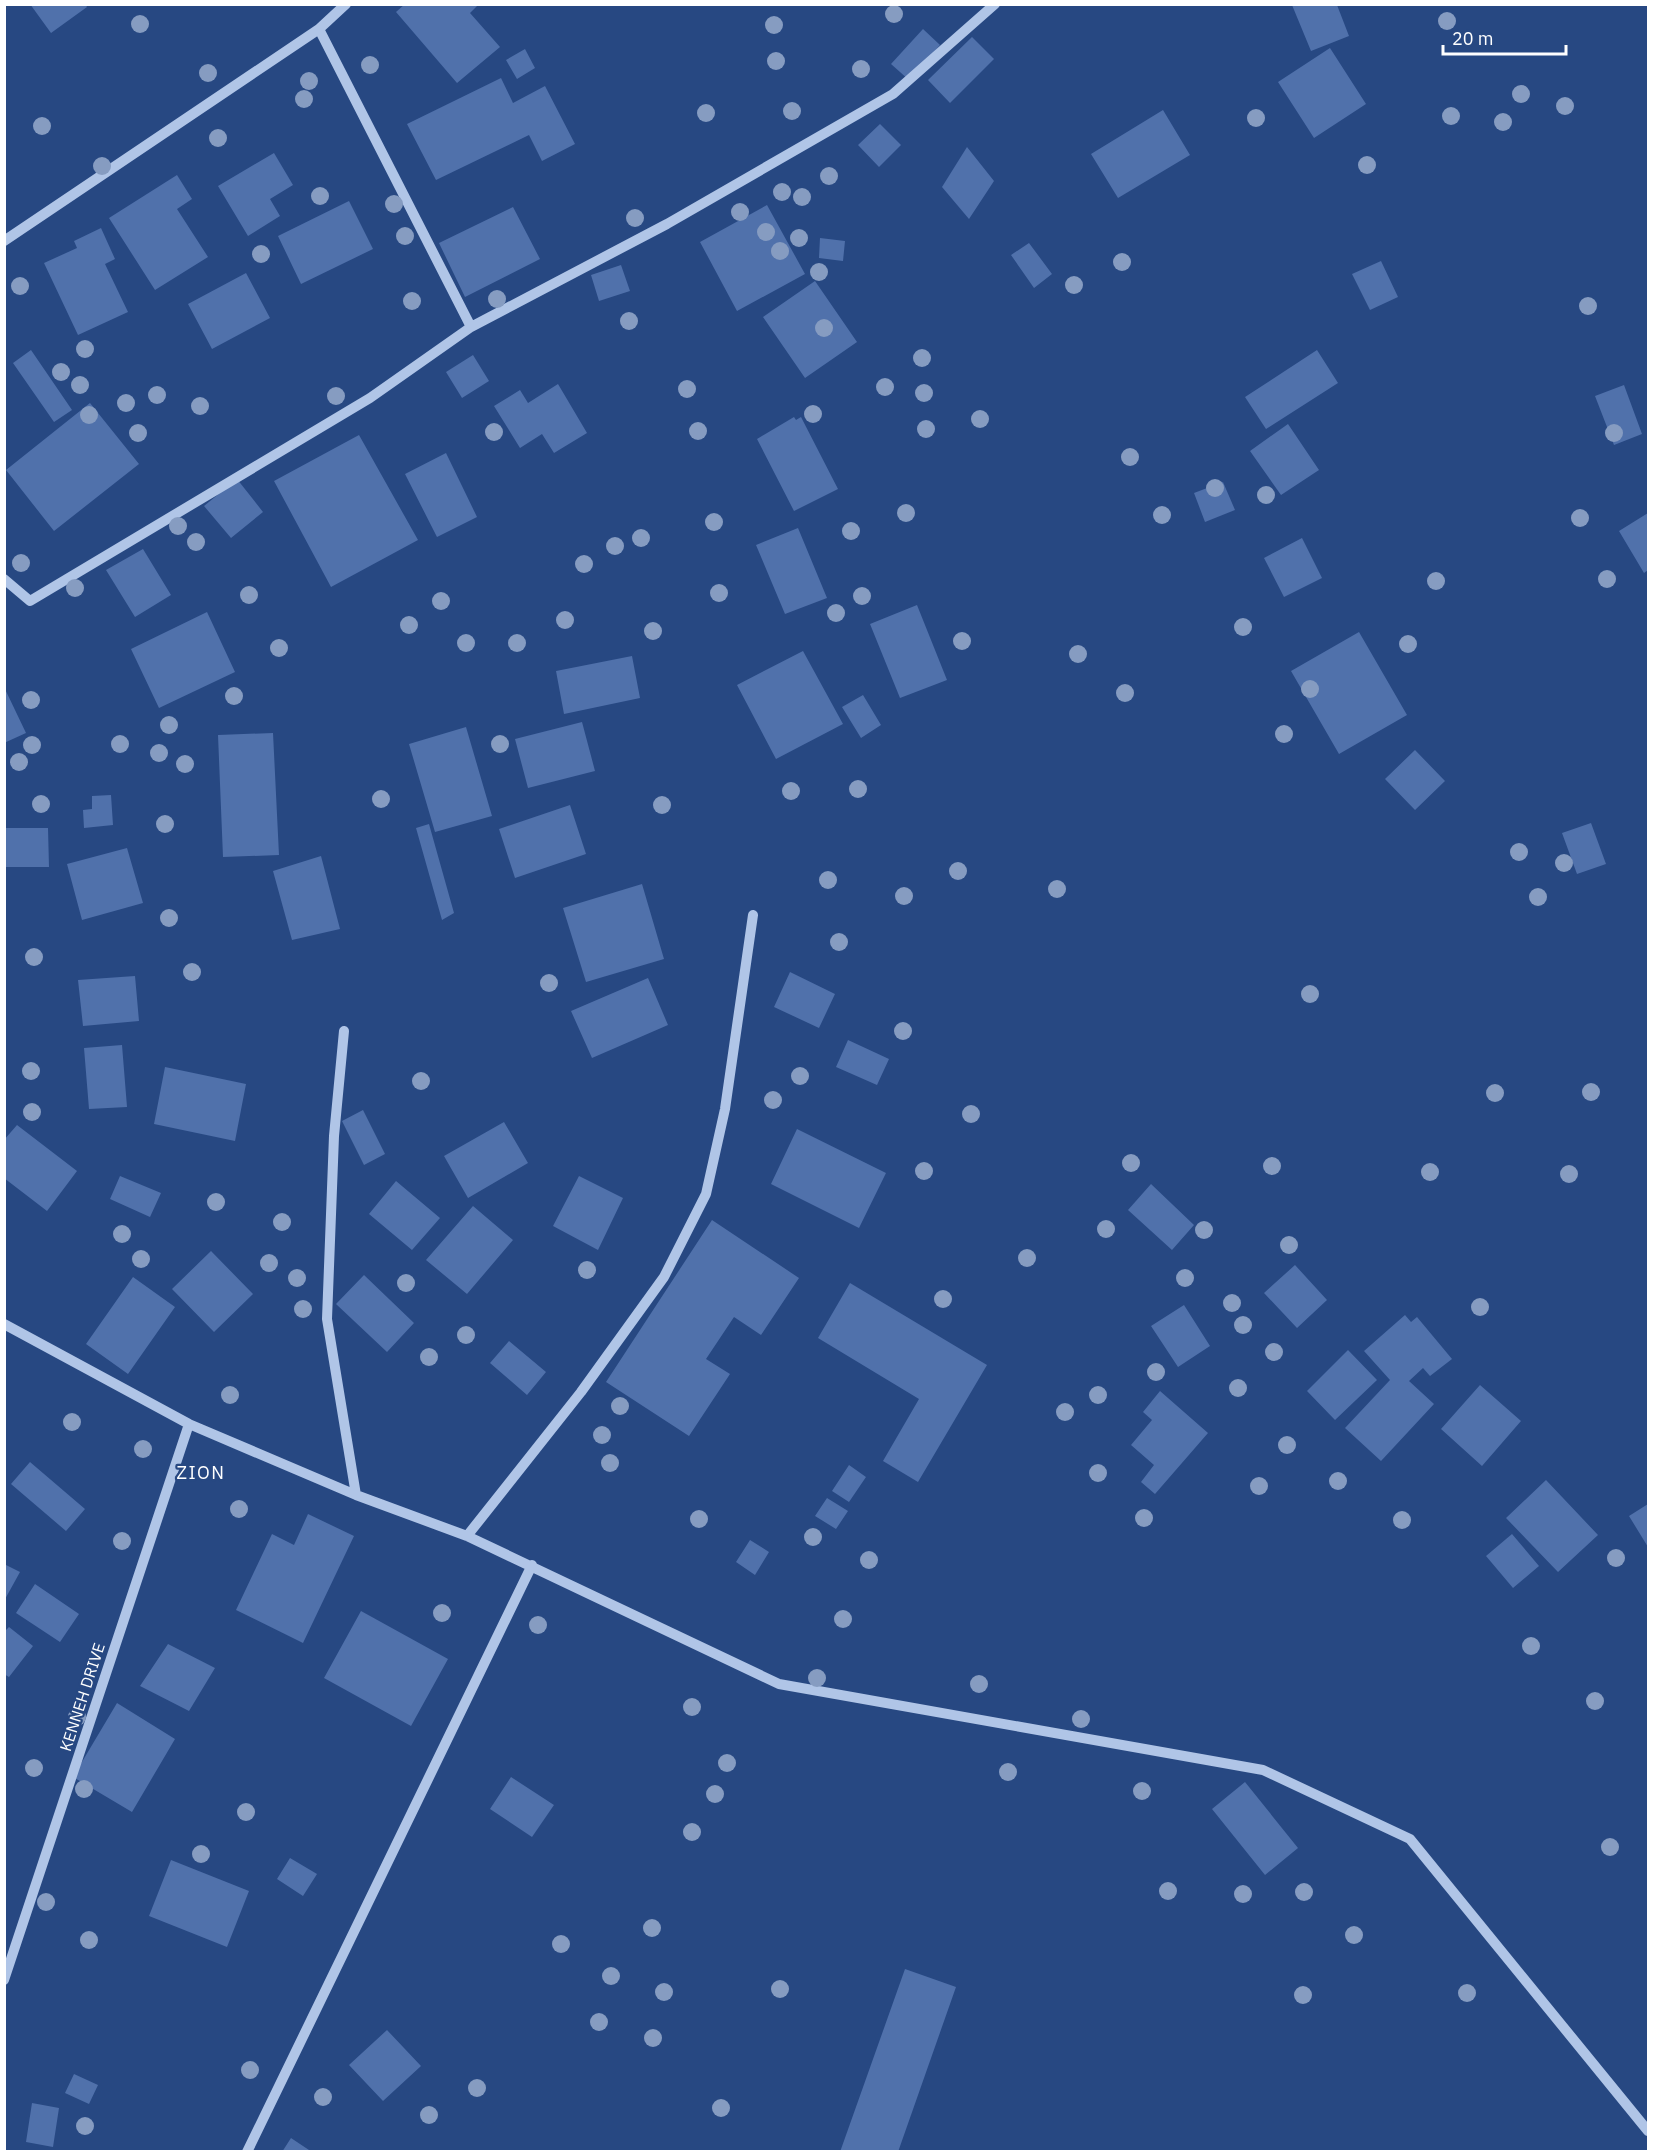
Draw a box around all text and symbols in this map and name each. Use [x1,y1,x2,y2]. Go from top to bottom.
scale bar [1443,18,1566,56]
text: 20 m [1452,27,1494,50]
district label: ZION [176,1461,226,1484]
street label: KENNEH DRIVE [55,1640,109,1754]

